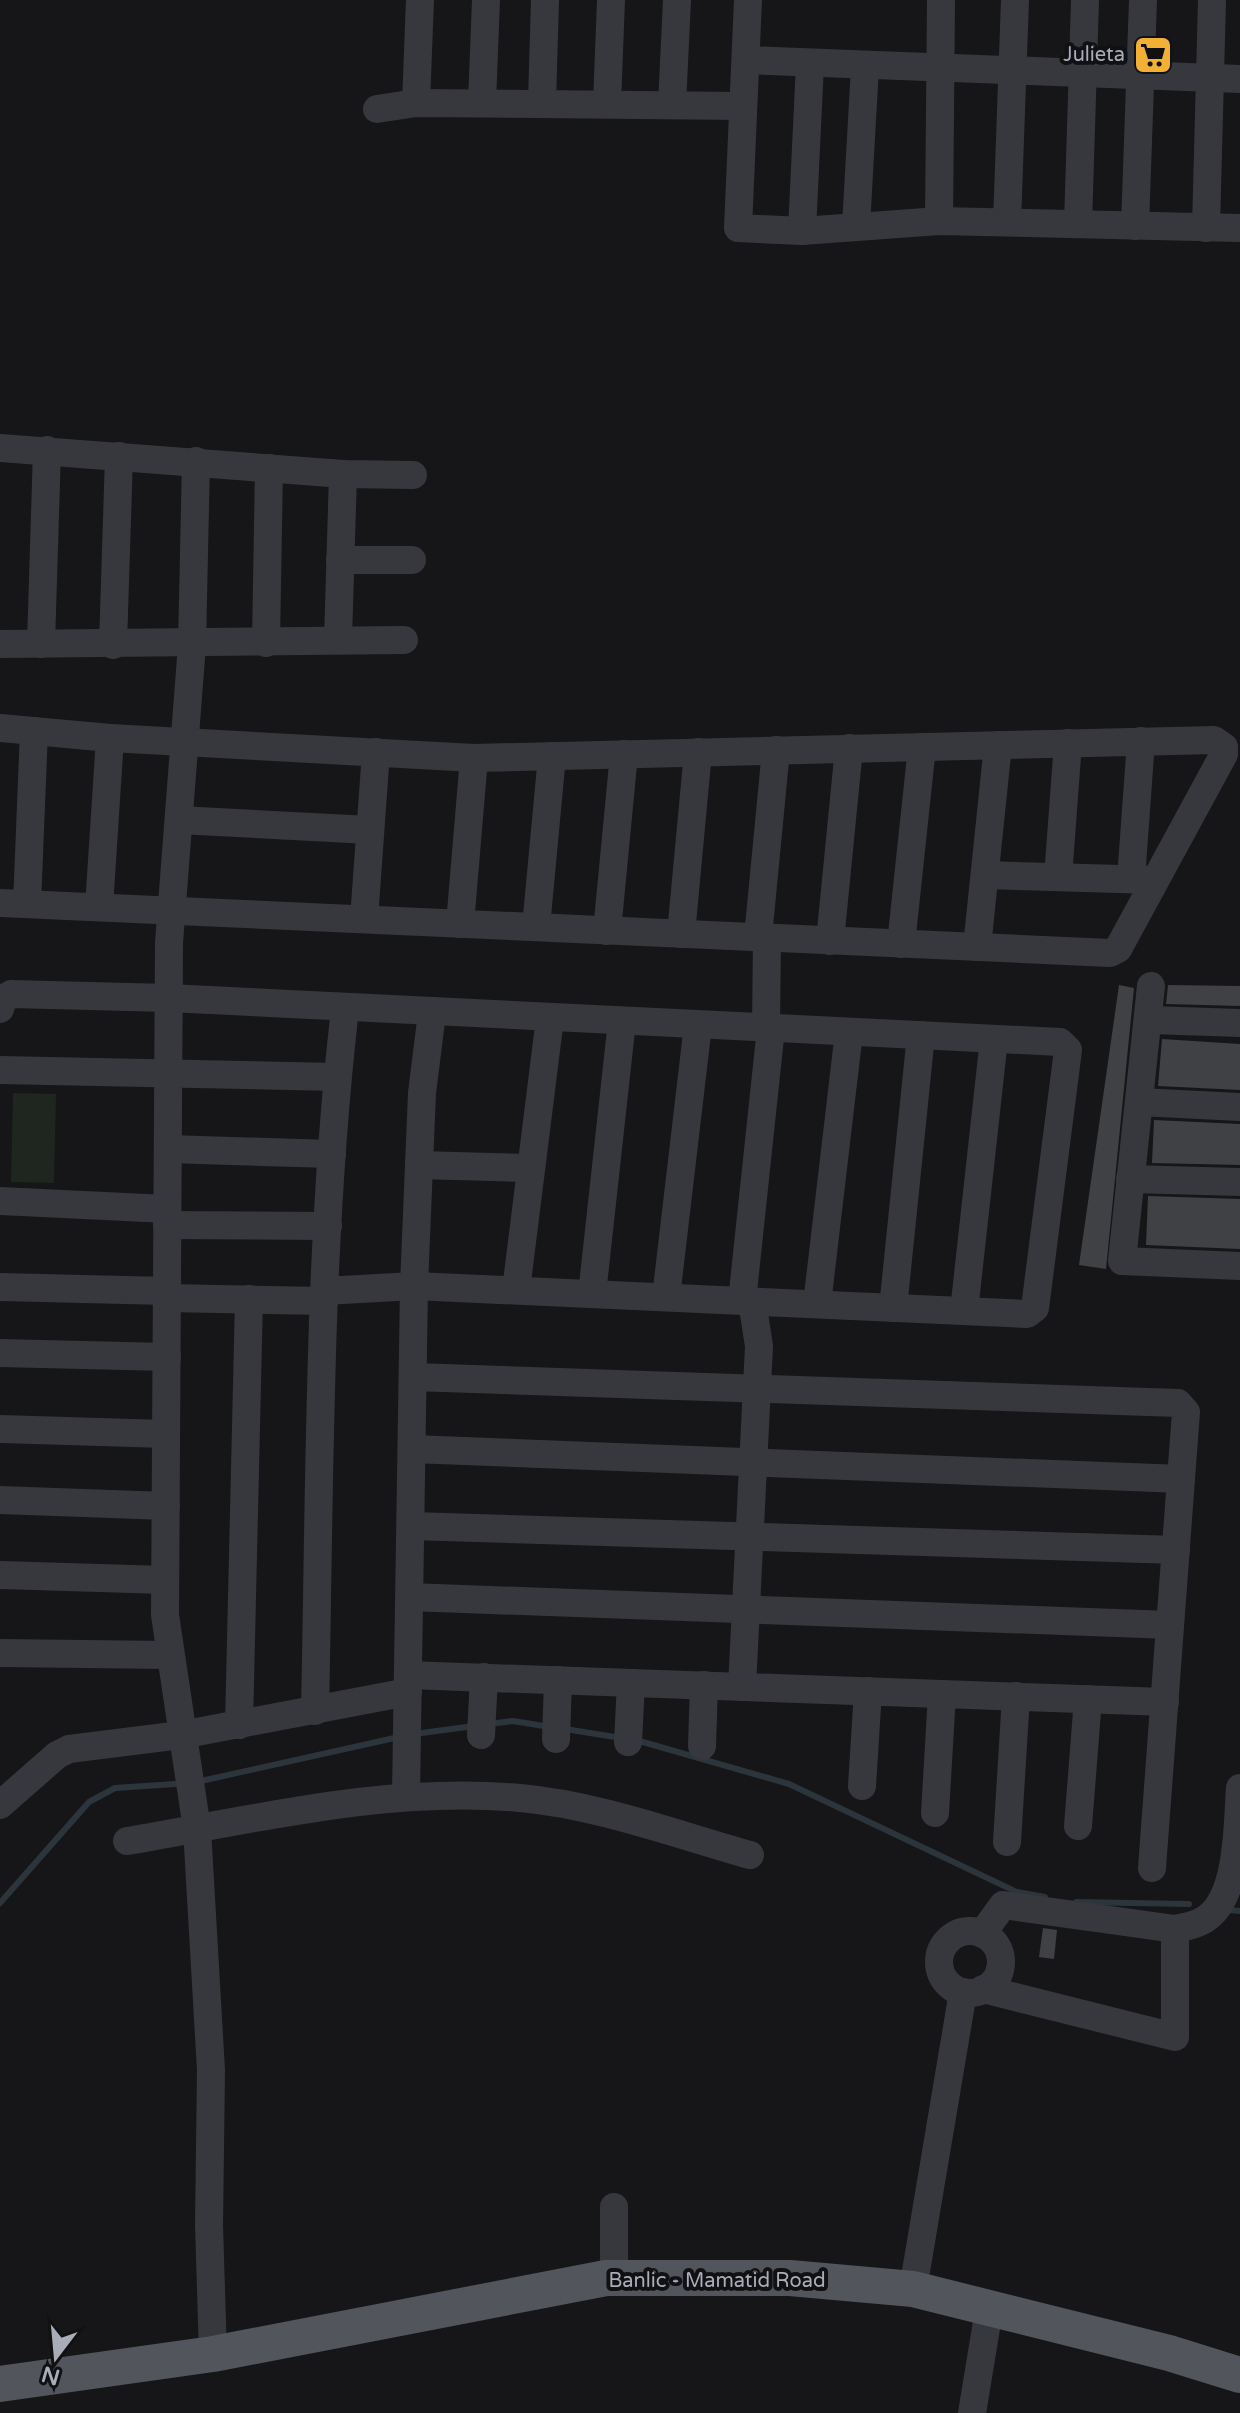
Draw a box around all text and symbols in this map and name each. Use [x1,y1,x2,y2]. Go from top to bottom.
supermarket icon: Julieta [1132,34,1174,76]
place label: Julieta [1063,43,1125,67]
street label: Banlic - Mamatid Road [608,2269,826,2293]
north arrow [16,2317,96,2397]
text: N [39,2360,63,2390]

